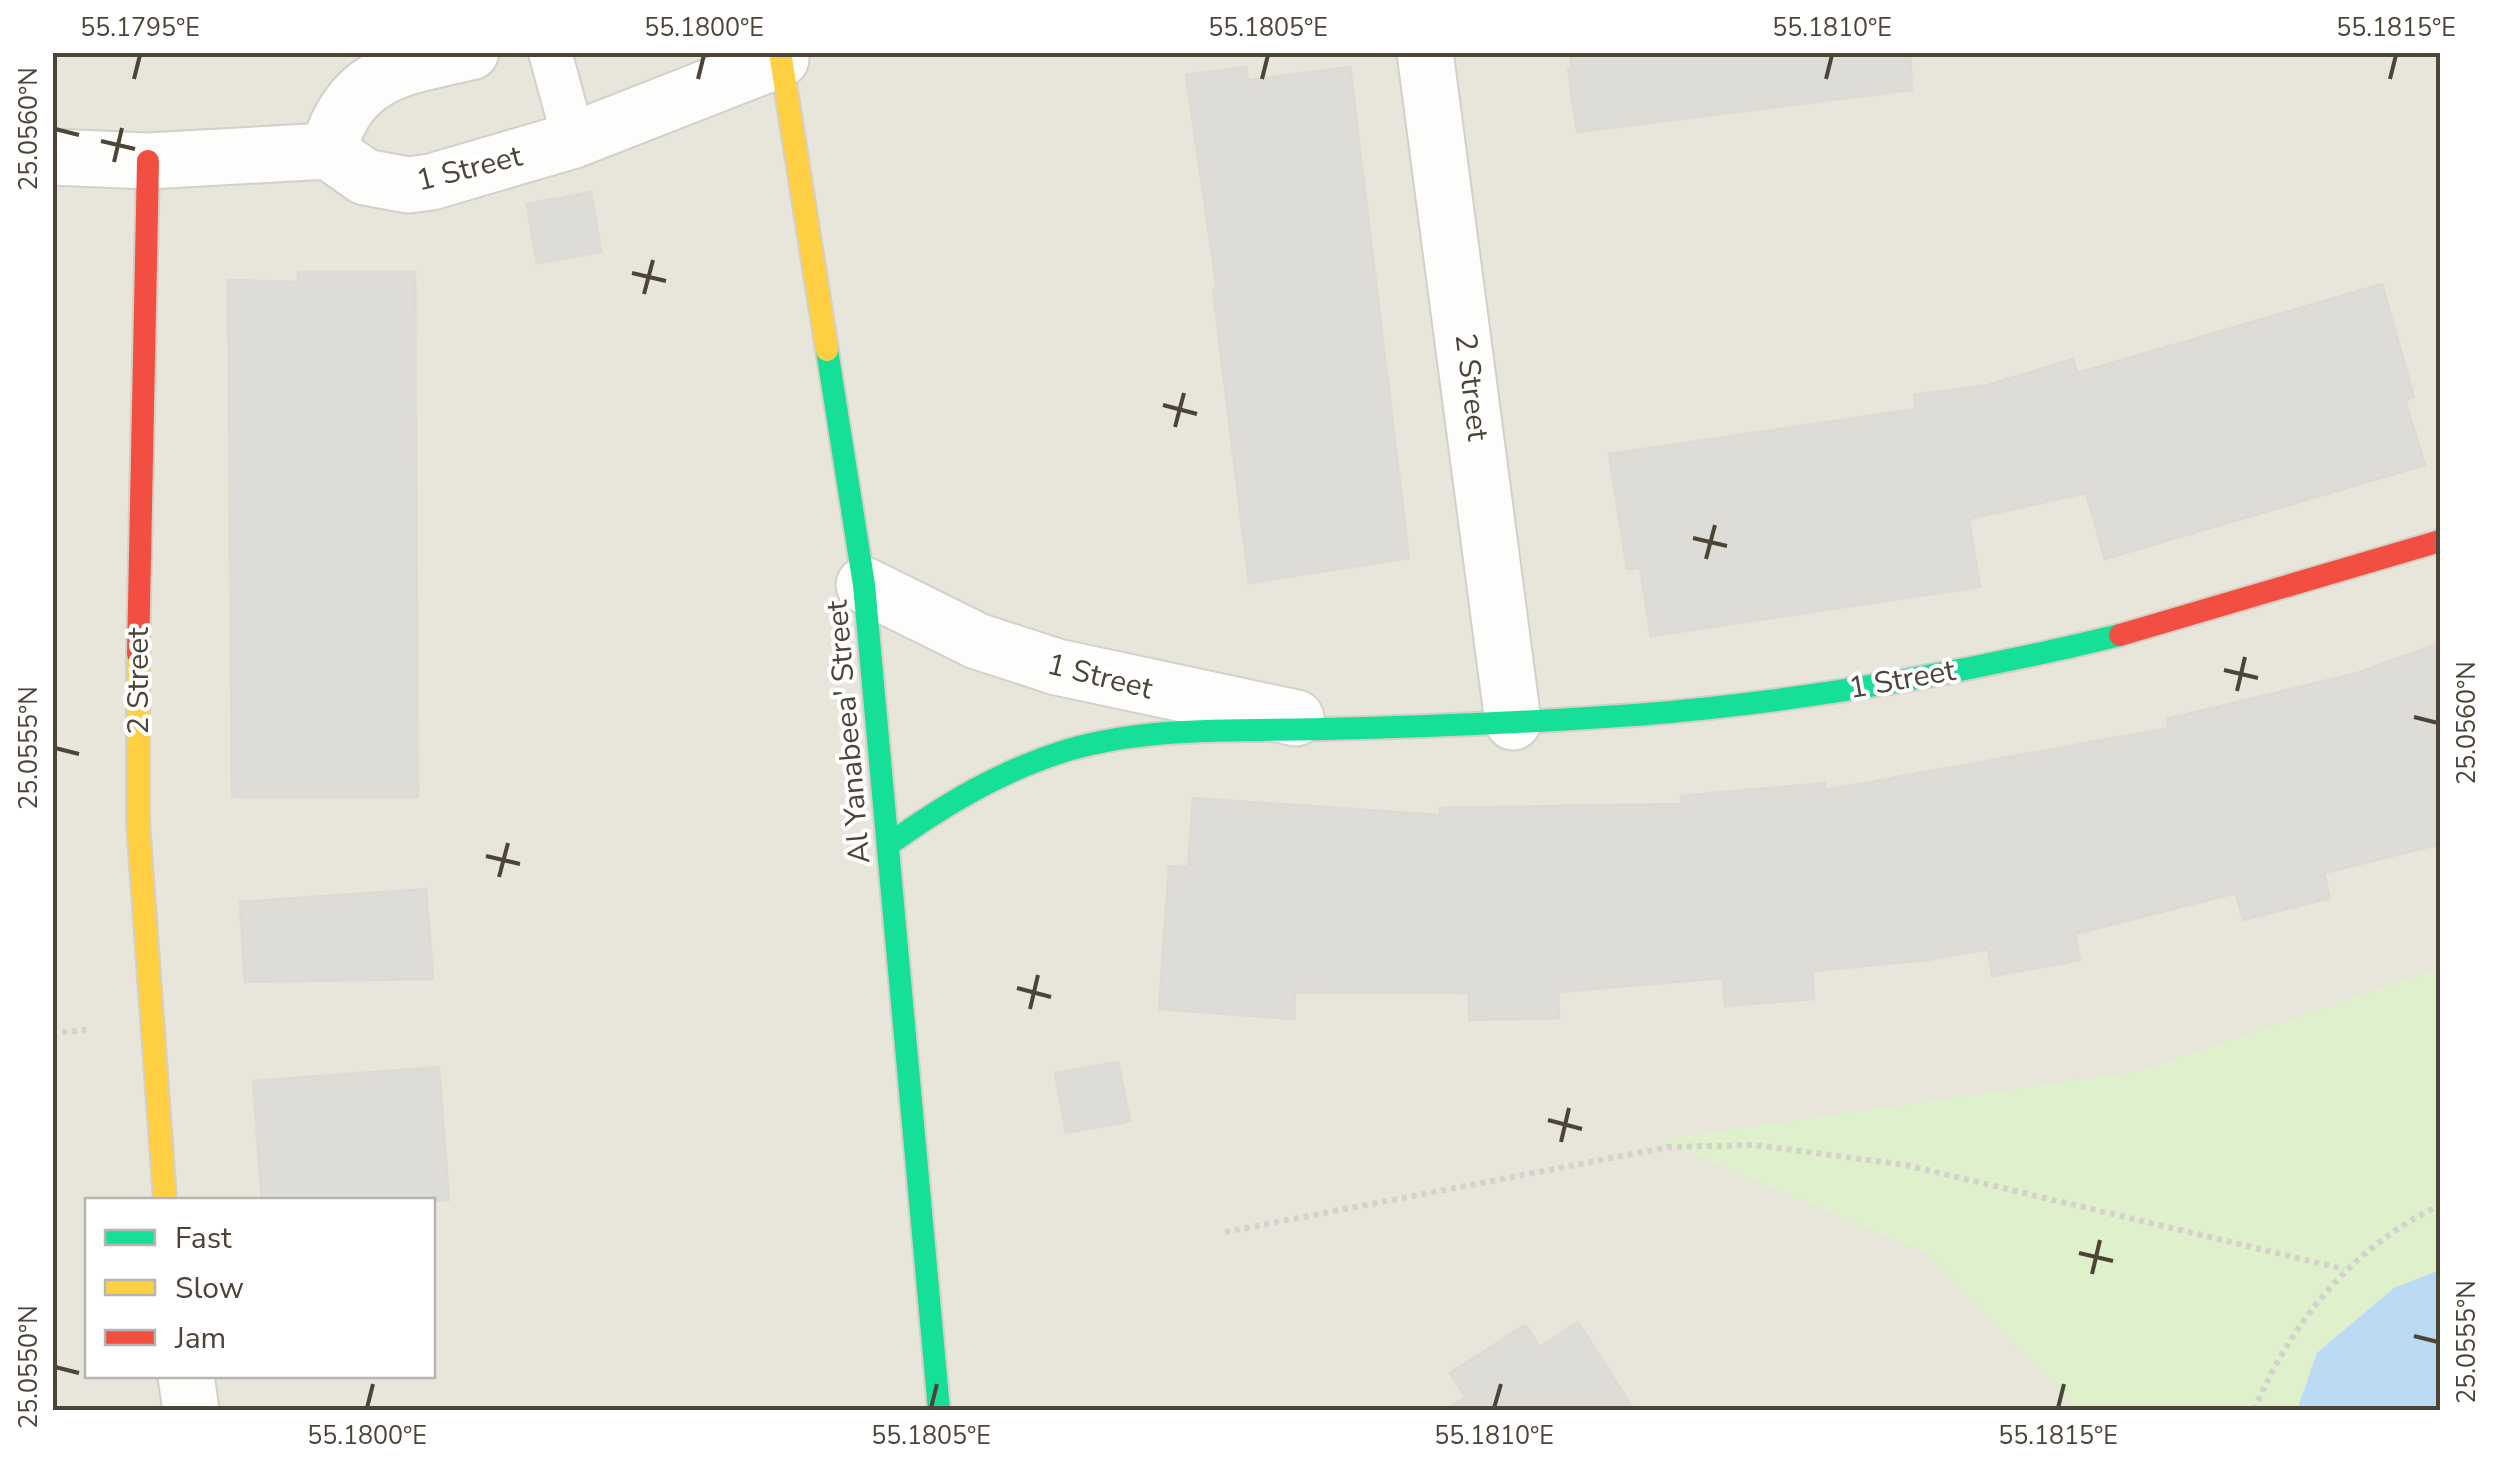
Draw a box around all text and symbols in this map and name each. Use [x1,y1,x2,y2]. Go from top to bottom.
text: 55.1795°E [80,11,200,45]
text: 55.1800°E [644,11,764,45]
text: 55.1805°E [1208,11,1328,45]
text: 55.1810°E [1772,11,1892,45]
text: 55.1815°E [2336,11,2456,45]
text: 25.0560°N [12,67,46,191]
street label: 1 Street [412,135,527,201]
street label: 2 Street [1445,331,1498,443]
street label: Al Yanabeea' Street [817,598,880,865]
street label: 2 Street [118,627,159,735]
street label: 1 Street [1043,644,1158,710]
street label: 1 Street [1846,650,1959,709]
text: 25.0560°N [2450,661,2484,785]
text: 25.0555°N [12,686,46,810]
legend [85,1198,435,1378]
text: Fast [175,1218,232,1259]
text: Slow [175,1268,244,1309]
text: 25.0555°N [2450,1280,2484,1404]
text: 25.0550°N [12,1305,46,1429]
text: Jam [174,1318,226,1359]
text: 55.1800°E [307,1419,427,1453]
text: 55.1805°E [871,1419,991,1453]
text: 55.1810°E [1434,1419,1554,1453]
text: 55.1815°E [1998,1419,2118,1453]

